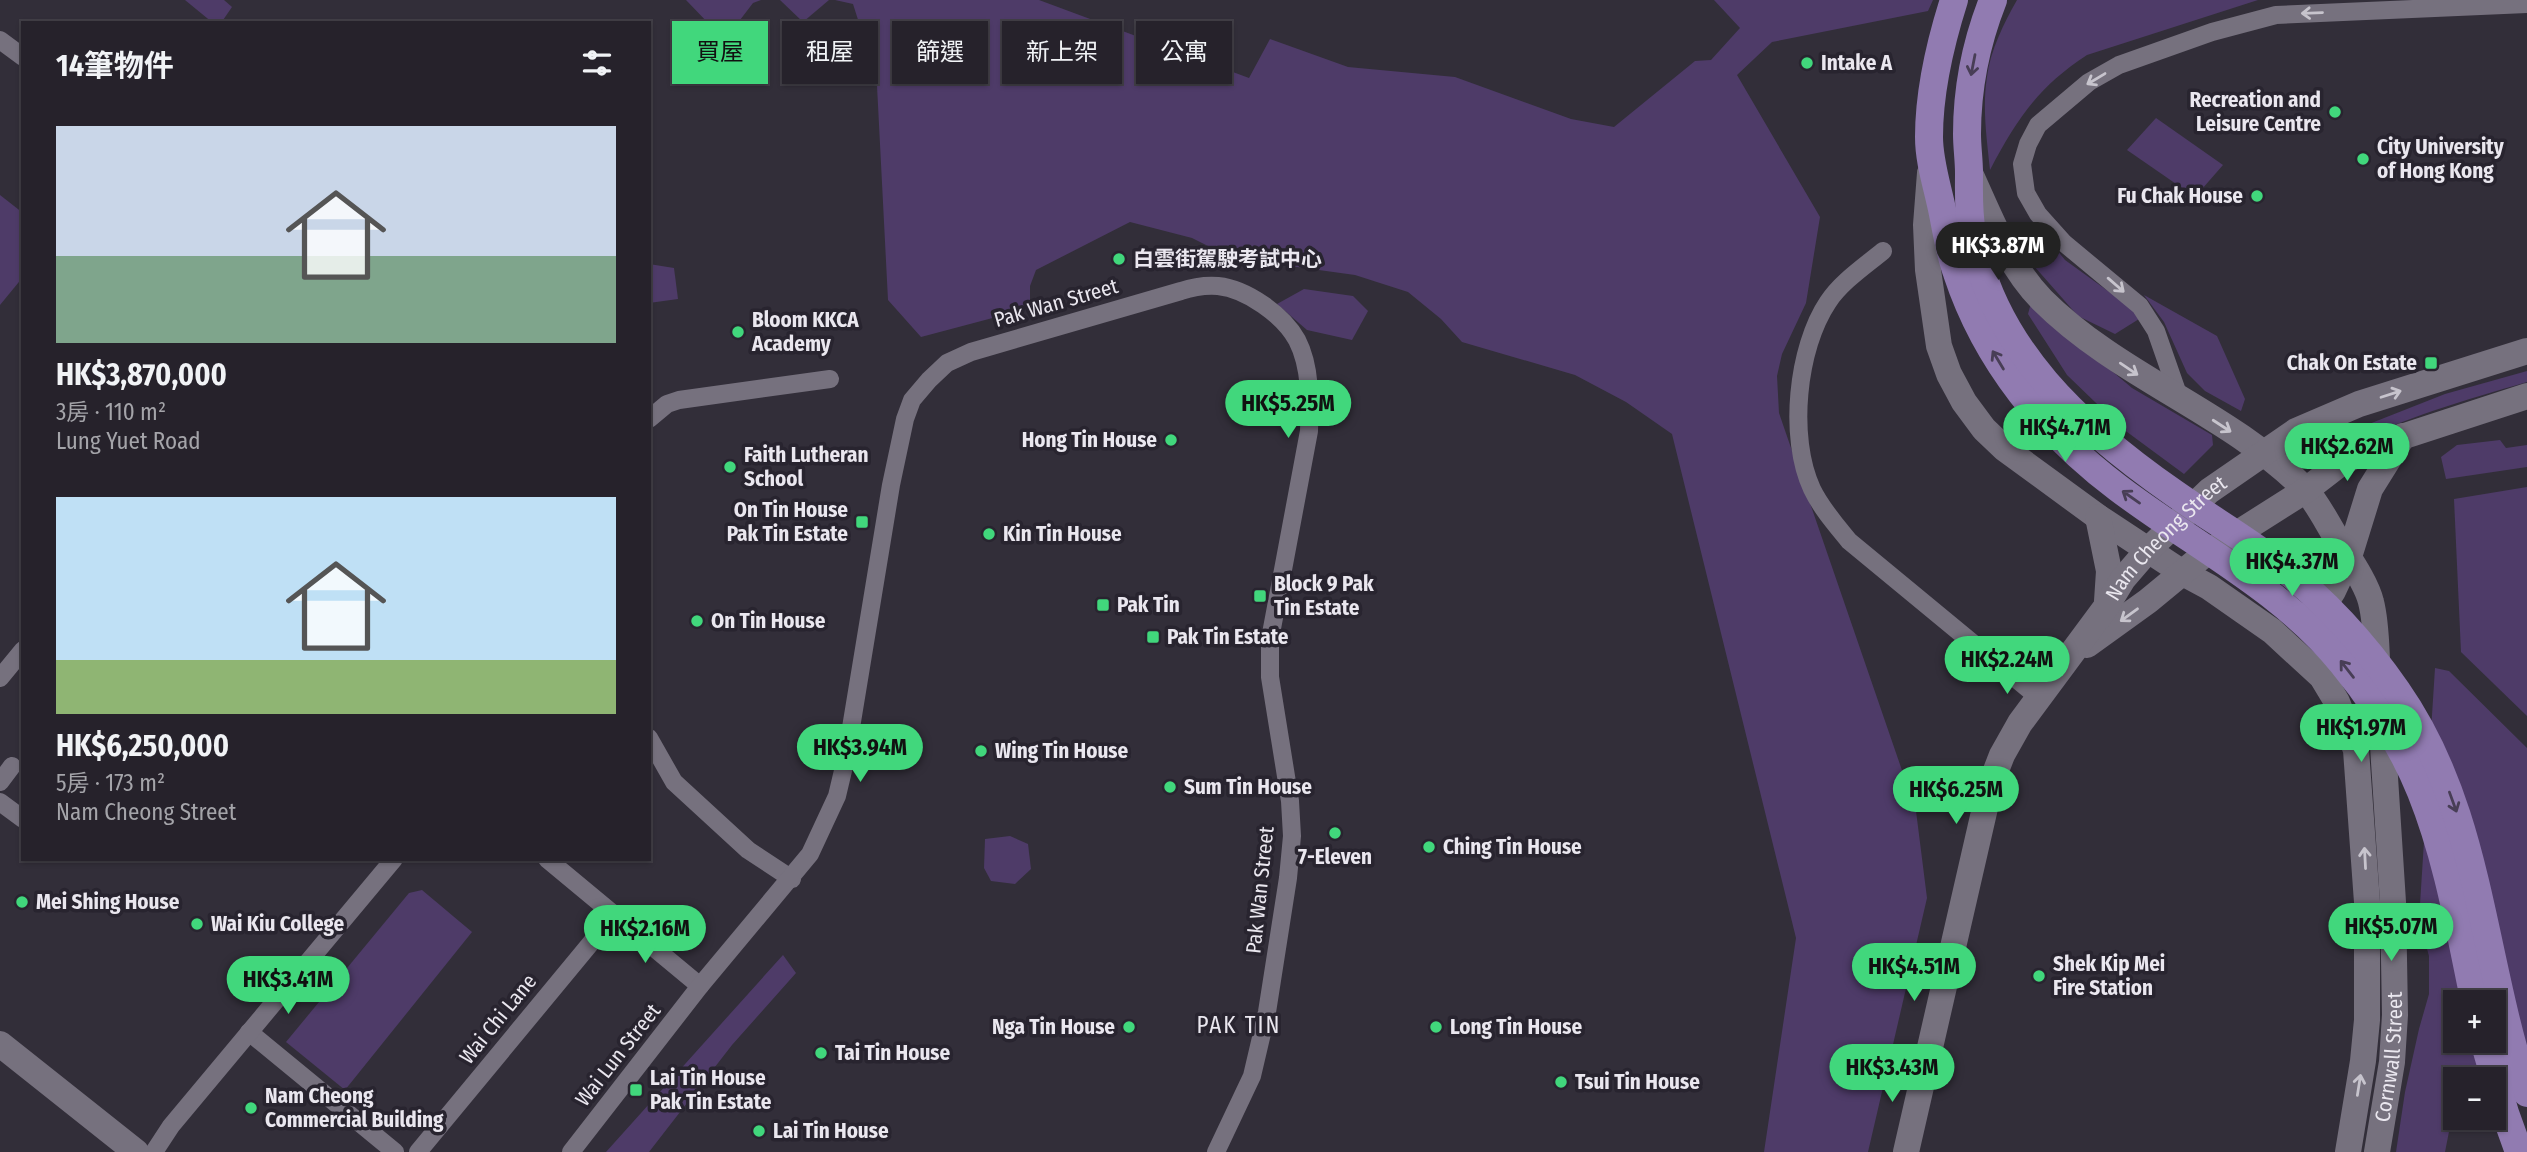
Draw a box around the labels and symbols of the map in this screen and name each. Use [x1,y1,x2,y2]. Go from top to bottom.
one-way arrow [2301,7,2324,20]
place label: Intake A [1821,50,1893,76]
one-way arrow [1966,53,1979,76]
marker: Intake A [1799,55,1815,71]
one-way arrow [2087,72,2107,86]
place label: Recreation and Leisure Centre [2189,87,2321,137]
marker: Recreation and Leisure Centre [2327,104,2343,120]
place label: City University of Hong Kong [2377,134,2505,184]
marker: City University of Hong Kong [2355,151,2371,167]
place label: Fu Chak House [2117,183,2243,209]
marker: Fu Chak House [2249,188,2265,204]
pin: HK$3.87M [1926,222,2070,282]
place label: 白雲街駕駛考試中心 [1133,246,1322,272]
marker: 白雲街駕駛考試中心 [1111,251,1127,267]
street label: Pak Wan Street [991,273,1121,333]
one-way arrow [2107,277,2125,293]
place label: Bloom KKCA Academy [751,307,859,357]
marker: Bloom KKCA Academy [730,324,746,340]
one-way arrow [1991,350,2005,370]
place label: Chak On Estate [2287,350,2417,376]
marker: Chak On Estate [2423,355,2439,371]
one-way arrow [2119,362,2138,376]
pin: HK$5.25M [1216,380,1360,440]
one-way arrow [2380,387,2402,400]
pin: HK$4.71M [1993,405,2137,464]
one-way arrow [2212,419,2232,433]
pin: HK$2.62M [2275,424,2419,483]
place label: Hong Tin House [1022,427,1157,453]
marker: Hong Tin House [1163,432,1179,448]
place label: Faith Lutheran School [744,442,869,492]
marker: Faith Lutheran School [722,459,738,475]
street label: Nam Cheong Street [2100,470,2232,605]
one-way arrow [2122,490,2141,504]
place label: On Tin House Pak Tin Estate [727,497,848,547]
marker: On Tin House Pak Tin Estate [854,514,870,530]
place label: Kin Tin House [1003,521,1122,547]
marker: Kin Tin House [981,526,997,542]
pin: HK$4.37M [2220,538,2364,598]
place label: Block 9 Pak Tin Estate [1274,571,1374,621]
marker: Block 9 Pak Tin Estate [1252,588,1268,604]
place label: Pak Tin [1117,592,1180,618]
marker: Pak Tin [1095,597,1111,613]
one-way arrow [2120,607,2139,622]
place label: On Tin House [711,608,826,634]
marker: On Tin House [689,613,705,629]
place label: Pak Tin Estate [1167,624,1289,650]
marker: Pak Tin Estate [1145,629,1161,645]
pin: HK$2.24M [1935,636,2079,696]
one-way arrow [2339,660,2354,679]
pin: HK$1.97M [2289,704,2433,764]
pin: HK$3.94M [788,724,932,784]
place label: Wing Tin House [995,738,1129,764]
marker: Wing Tin House [973,743,989,759]
pin: HK$6.25M [1884,766,2028,826]
place label: Sum Tin House [1184,774,1312,800]
marker: Sum Tin House [1162,779,1178,795]
one-way arrow [2448,790,2460,812]
street label: Pak Wan Street [1240,825,1280,955]
marker: 7-Eleven [1327,825,1343,841]
place label: Ching Tin House [1443,834,1582,860]
marker: Ching Tin House [1421,839,1437,855]
place label: 7-Eleven [1298,844,1372,870]
one-way arrow [2358,847,2371,870]
place label: Mei Shing House [36,889,180,915]
marker: Mei Shing House [14,894,30,910]
pin: HK$5.07M [2319,904,2463,963]
pin: HK$2.16M [573,906,717,965]
place label: Wai Kiu College [211,911,345,937]
marker: Wai Kiu College [189,916,205,932]
pin: HK$4.51M [1842,944,1986,1003]
place label: Shek Kip Mei Fire Station [2053,951,2165,1001]
pin: HK$3.41M [216,956,360,1016]
marker: Shek Kip Mei Fire Station [2031,968,2047,984]
street label: Wai Chi Lane [454,969,542,1069]
street label: Cornwall Street [2369,991,2408,1124]
street label: Wai Lun Street [570,998,666,1112]
district label: PAK TIN [1197,1011,1281,1039]
place label: Nga Tin House [992,1014,1115,1040]
place label: Long Tin House [1450,1014,1582,1040]
marker: Nga Tin House [1121,1019,1137,1035]
marker: Long Tin House [1428,1019,1444,1035]
place label: Tai Tin House [835,1040,951,1066]
pin: HK$3.43M [1820,1044,1964,1104]
marker: Tai Tin House [813,1045,829,1061]
place label: Lai Tin House Pak Tin Estate [650,1065,772,1115]
place label: Tsui Tin House [1575,1069,1700,1095]
marker: Tsui Tin House [1553,1074,1569,1090]
one-way arrow [2353,1074,2366,1097]
marker: Lai Tin House Pak Tin Estate [628,1082,644,1098]
place label: Nam Cheong Commercial Building [265,1083,444,1133]
marker: Nam Cheong Commercial Building [243,1100,259,1116]
place label: Lai Tin House [773,1118,889,1144]
marker: Lai Tin House [751,1123,767,1139]

